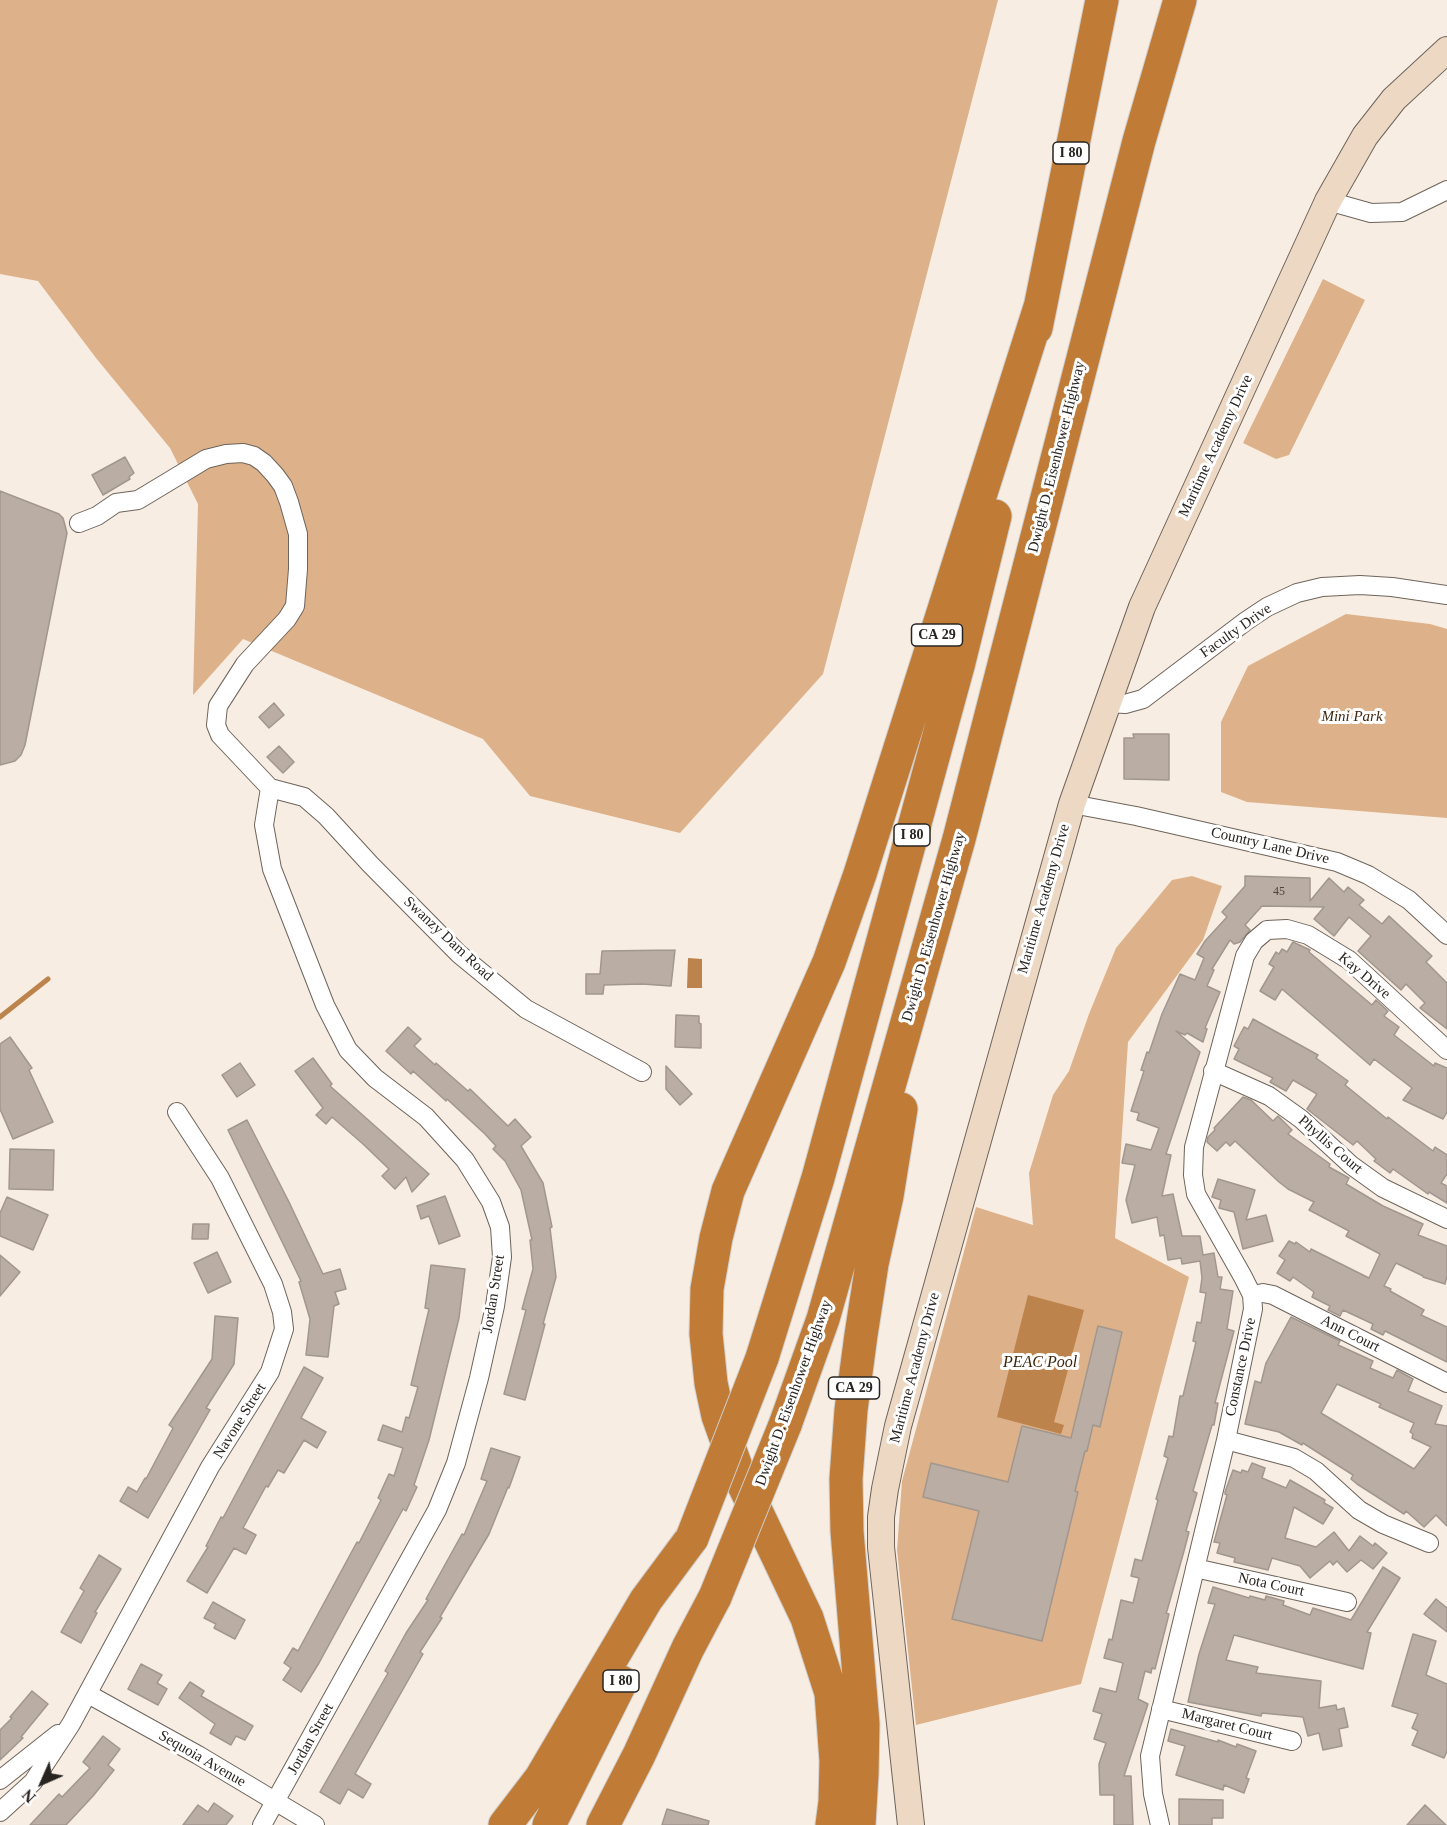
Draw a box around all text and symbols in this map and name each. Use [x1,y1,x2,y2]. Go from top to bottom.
road number: I 80 [1053,142,1089,164]
street label: Dwight D. Eisenhower Highway [1024,359,1090,555]
street label: Maritime Academy Drive [1175,372,1257,520]
street label: Faculty Drive [1197,600,1275,662]
road number: CA 29 [912,624,962,646]
park label: Mini Park [1321,708,1383,726]
street label: Maritime Academy Drive [1014,822,1074,976]
road number: I 80 [894,824,930,846]
street label: Country Lane Drive [1209,824,1331,868]
street label: Dwight D. Eisenhower Highway [898,830,970,1024]
house number: 45 [1273,885,1285,899]
street label: Swanzy Dam Road [400,893,496,985]
street label: Kay Drive [1334,949,1394,1003]
street label: Phyllis Court [1294,1112,1366,1178]
street label: Jordan Street [479,1254,509,1334]
street label: Maritime Academy Drive [886,1291,944,1445]
street label: Dwight D. Eisenhower Highway [752,1298,836,1488]
street label: Ann Court [1318,1312,1382,1356]
street label: Constance Drive [1222,1316,1260,1418]
water label: PEAC Pool [1003,1353,1077,1373]
road number: CA 29 [828,1377,880,1399]
street label: Navone Street [210,1380,270,1462]
street label: Nota Court [1236,1569,1306,1601]
road number: I 80 [603,1670,639,1692]
street label: Jordan Street [284,1700,338,1778]
street label: Margaret Court [1180,1705,1274,1745]
street label: Sequoia Avenue [155,1727,249,1791]
north arrow [12,1753,72,1813]
text: N [19,1786,39,1806]

